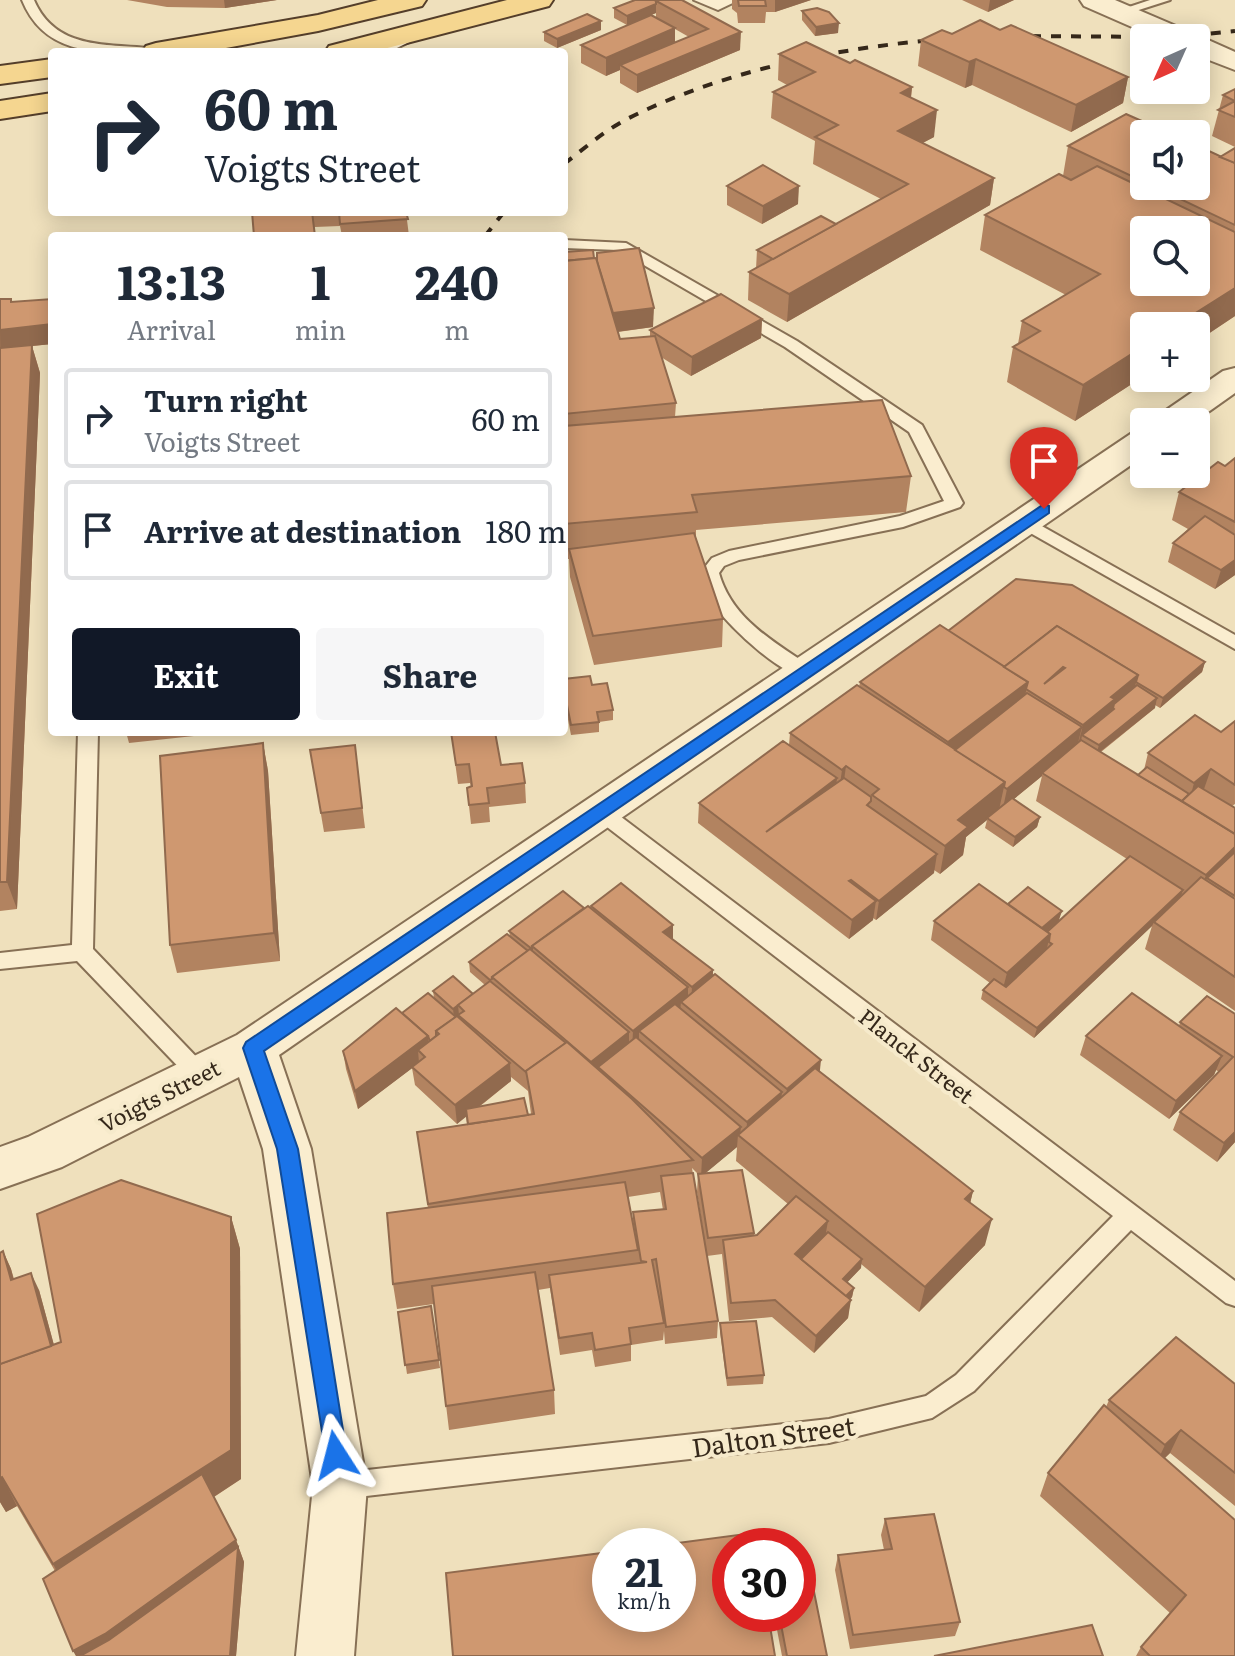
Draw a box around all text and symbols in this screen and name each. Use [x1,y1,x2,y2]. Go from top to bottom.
north arrow [1130,24,1210,104]
map controls [1130,24,1210,488]
text: 60 m [204,64,338,147]
icon: right [72,80,176,184]
button: sound [1130,120,1210,200]
text: Voigts Street [204,140,420,193]
button: search [1130,216,1210,296]
text: 13:13 [117,244,226,315]
text: 1 [310,244,330,315]
text: 240 [415,244,499,315]
text: Arrival [127,309,216,348]
text: min [295,309,346,348]
text: m [444,309,470,348]
button: + [1130,312,1210,392]
text: Turn right [144,377,308,421]
icon: right [76,396,120,440]
text: 60 m [471,396,540,440]
button: − [1130,408,1210,488]
text: Voigts Street [144,421,300,460]
pin [1010,427,1078,509]
icon: arrive [1022,439,1066,483]
icon: arrive [76,508,120,552]
text: Arrive at destination [144,508,461,552]
text: 180 m [485,508,566,552]
button: Exit [72,628,300,720]
button: Share [316,628,544,720]
street label: Planck Street [852,999,982,1111]
street label: Voigts Street [93,1050,226,1140]
street label: Dalton Street [689,1404,858,1466]
position arrow [294,1413,378,1497]
speed limit sign: 30 [712,1528,816,1632]
text: 21 [625,1540,663,1599]
text: km/h [617,1585,671,1615]

